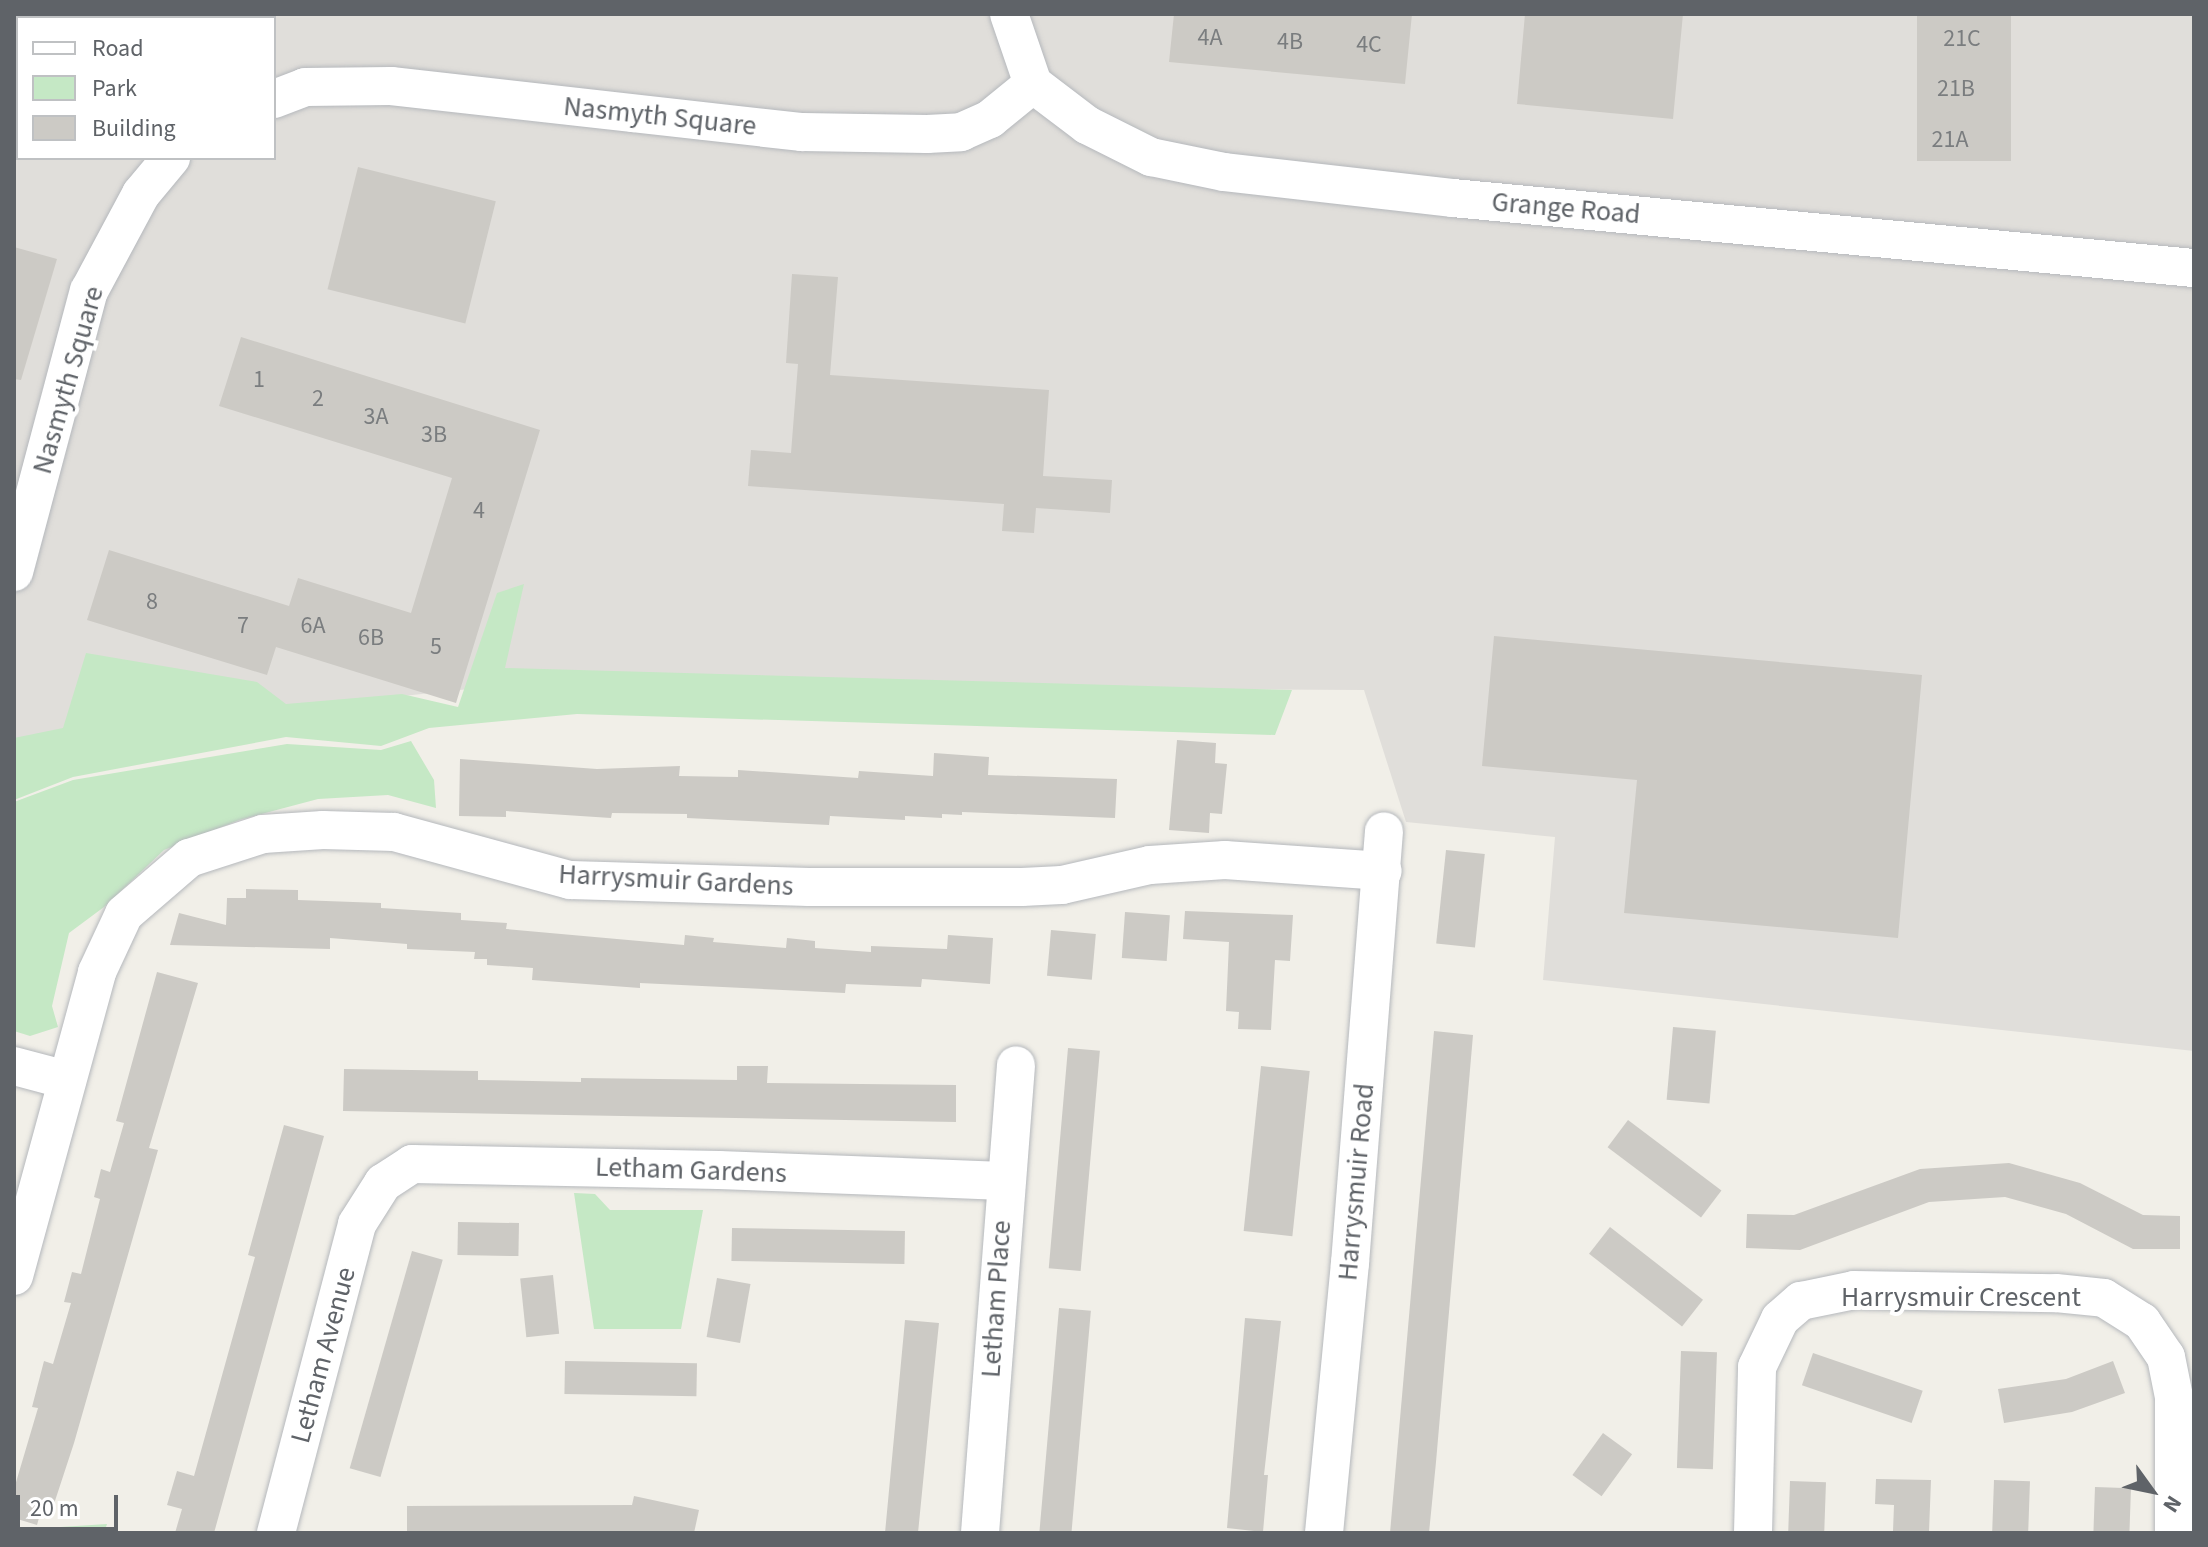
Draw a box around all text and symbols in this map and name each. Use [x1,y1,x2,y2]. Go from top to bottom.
legend [16,16,276,160]
house number: 4A [1198,24,1222,52]
house number: 21C [1943,25,1981,53]
house number: 4B [1277,28,1303,56]
text: Road [92,31,144,66]
house number: 4C [1356,31,1382,59]
text: Park [92,71,137,106]
house number: 21B [1937,75,1975,103]
street label: Nasmyth Square [562,89,758,143]
text: Building [92,111,176,146]
house number: 21A [1932,126,1968,154]
street label: Grange Road [1490,185,1642,231]
street label: Nasmyth Square [25,282,111,478]
house number: 1 [253,366,265,394]
house number: 2 [312,385,324,413]
house number: 3A [364,403,388,431]
house number: 3B [421,421,447,449]
house number: 4 [473,497,485,525]
house number: 8 [146,588,158,616]
house number: 7 [237,612,249,640]
house number: 6A [301,612,325,640]
house number: 6B [358,624,384,652]
house number: 5 [430,633,442,661]
street label: Harrysmuir Gardens [558,857,794,903]
street label: Harrysmuir Road [1331,1082,1381,1282]
street label: Letham Gardens [595,1150,787,1190]
street label: Letham Place [974,1219,1018,1379]
street label: Letham Avenue [283,1263,363,1447]
street label: Harrysmuir Crescent [1841,1280,2081,1314]
north arrow [2112,1451,2192,1531]
scale bar [20,1479,122,1529]
text: N [2155,1489,2190,1519]
text: 20 m [30,1491,79,1526]

